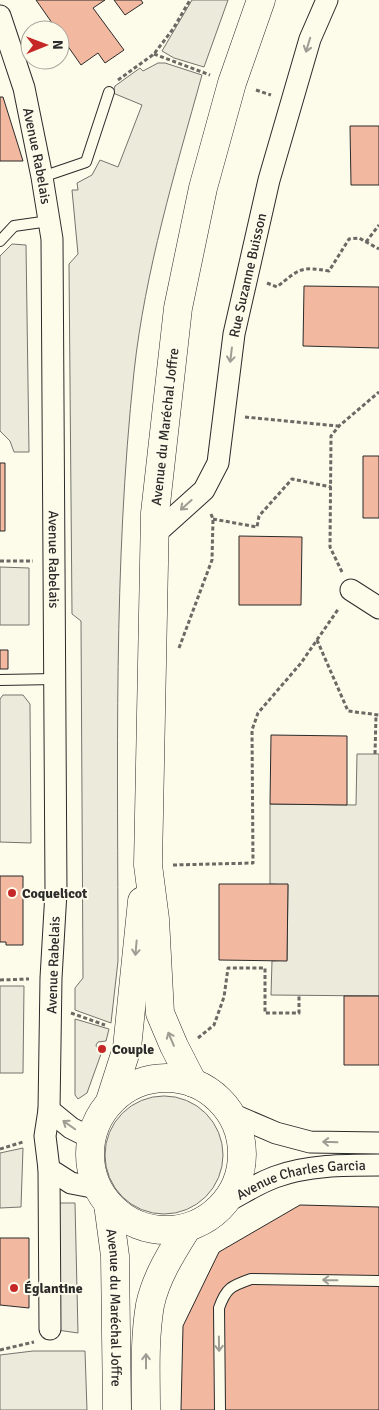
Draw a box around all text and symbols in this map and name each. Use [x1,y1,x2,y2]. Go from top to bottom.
north arrow [20,20,70,70]
one-way arrow [303,37,313,53]
text: N [49,40,66,50]
street label: Avenue Rabelais [19,106,54,205]
street label: Rue Suzanne Buisson [225,211,270,339]
street label: Avenue du Maréchal Joffre [148,347,182,506]
one-way arrow [226,347,236,363]
one-way arrow [180,500,193,511]
street label: Avenue Rabelais [45,510,62,609]
place label: Coquelicot [22,885,88,902]
marker: Coquelicot [6,887,18,899]
street label: Avenue Rabelais [43,916,64,1014]
one-way arrow [131,940,141,956]
one-way arrow [166,1032,176,1047]
place label: Couple [112,1041,154,1058]
marker: Couple [96,1043,108,1055]
one-way arrow [62,1120,76,1130]
one-way arrow [323,1138,339,1147]
street label: Avenue Charles Garcia [233,1157,366,1204]
street label: Avenue du Maréchal Joffre [102,1227,125,1387]
one-way arrow [323,1275,339,1285]
place label: Églantine [24,1280,83,1297]
marker: Églantine [8,1282,20,1294]
one-way arrow [214,1336,224,1352]
one-way arrow [141,1354,151,1370]

